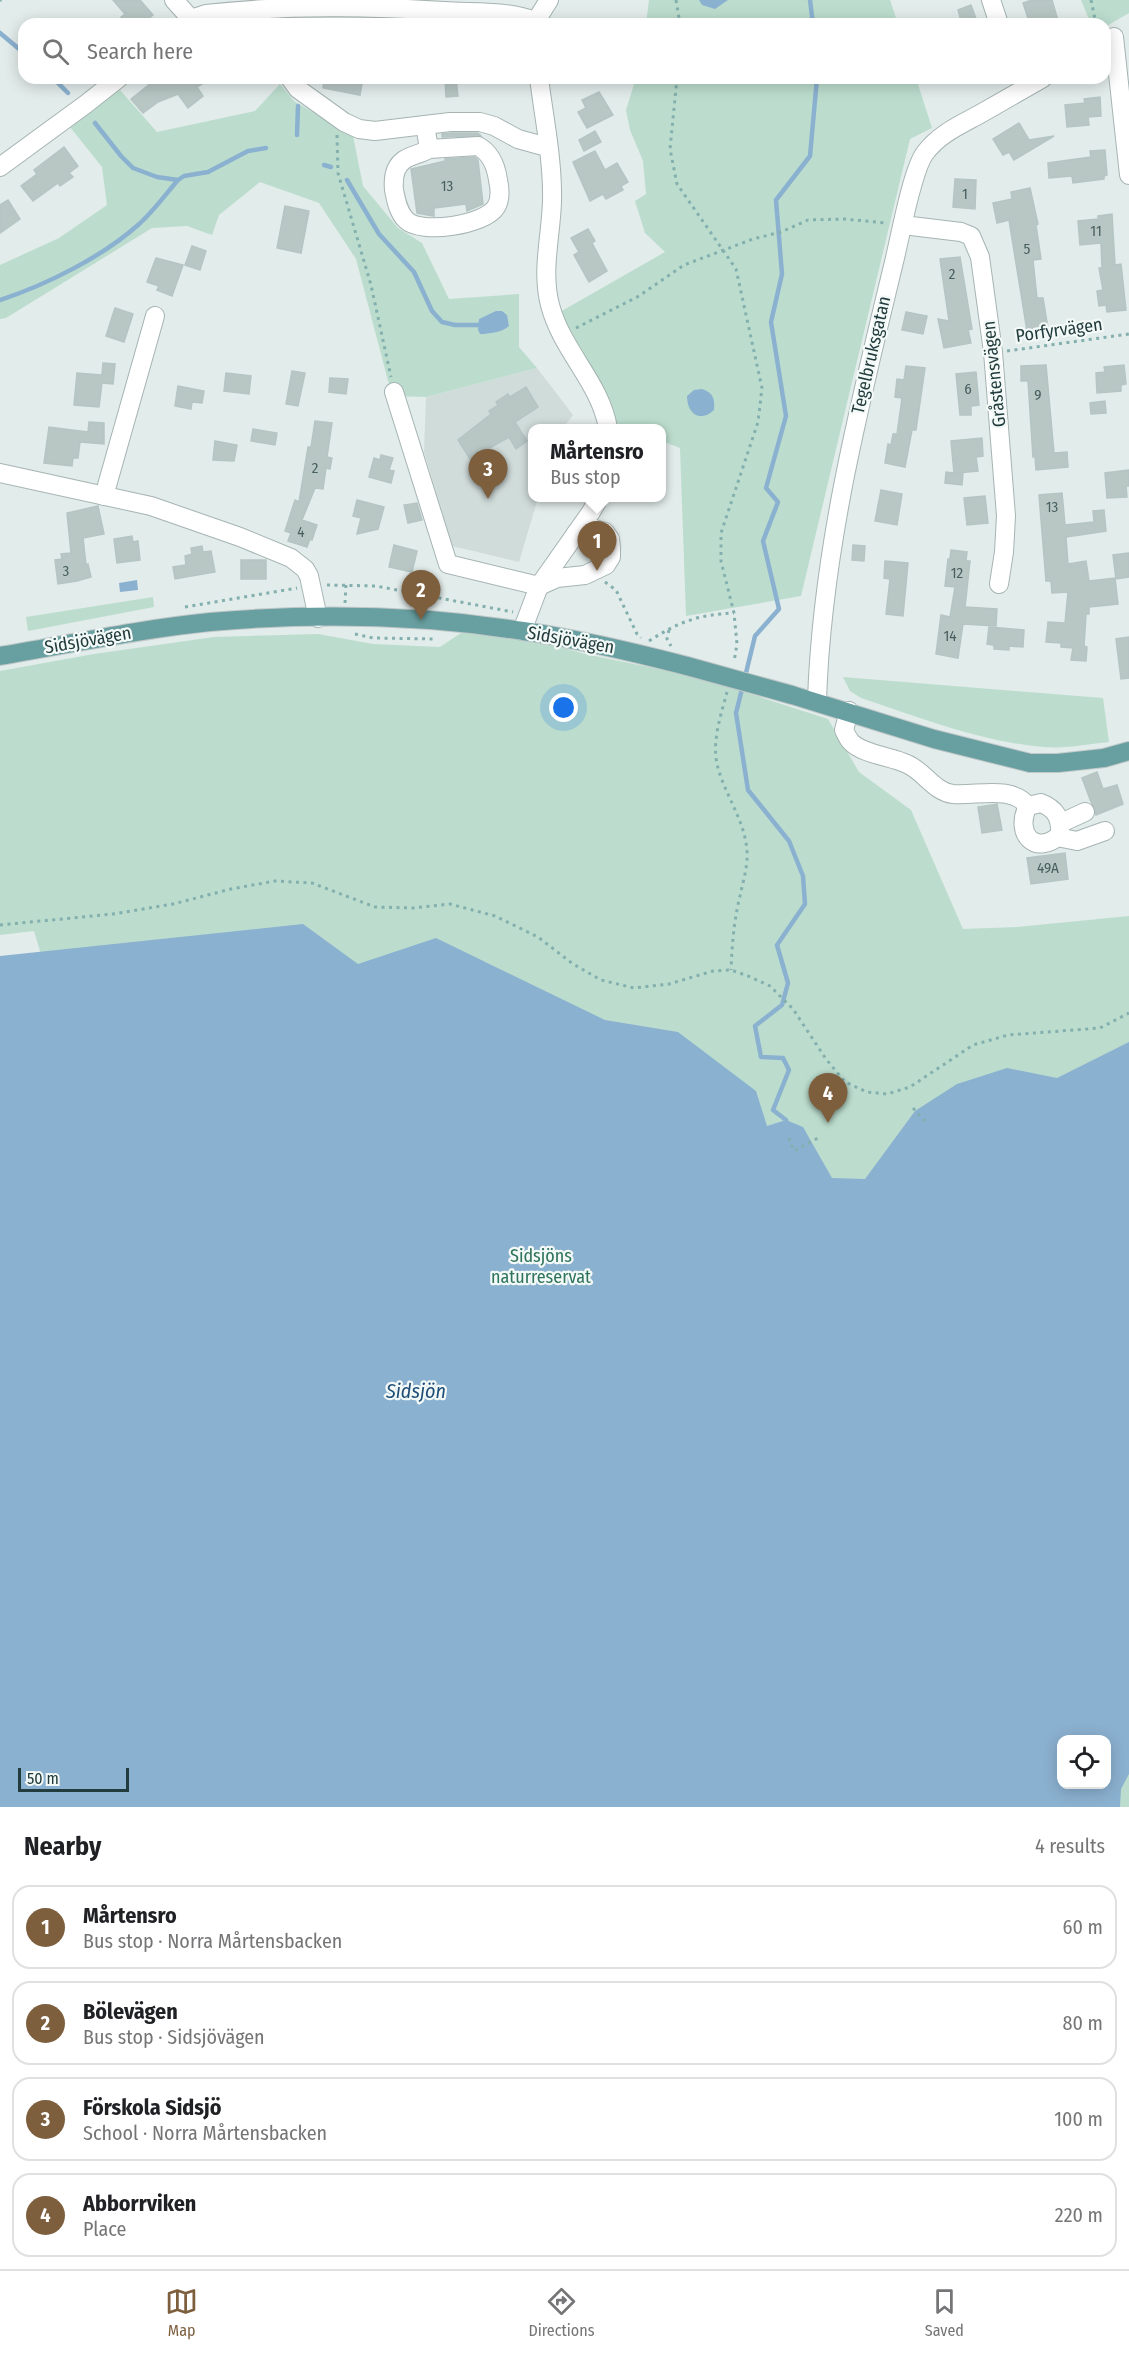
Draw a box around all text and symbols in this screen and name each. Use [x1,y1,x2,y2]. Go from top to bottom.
search box [18,18,1111,84]
icon: search [39,35,72,68]
text: Search here [87,38,193,65]
house number: 13 [441,177,454,195]
house number: 1 [962,185,968,203]
house number: 11 [1090,222,1102,240]
house number: 5 [1024,240,1031,258]
house number: 2 [949,265,956,283]
street label: Tegelbruksgatan [847,294,895,416]
street label: Porfyrvägen [1014,313,1104,347]
street label: Gråstensvägen [977,320,1011,428]
house number: 6 [964,380,972,398]
house number: 9 [1034,386,1042,404]
popup [528,424,666,502]
text: Mårtensro [550,438,644,465]
pin: 3 [468,450,508,499]
house number: 2 [312,459,319,477]
text: Bus stop [550,465,621,489]
house number: 13 [1046,498,1059,516]
pin: 1 [578,522,616,571]
house number: 4 [297,523,305,541]
house number: 3 [63,562,70,580]
house number: 12 [951,564,964,582]
pin: 2 [402,570,440,620]
street label: Sidsjövägen [43,622,133,658]
street label: Sidsjövägen [526,622,616,658]
house number: 14 [943,627,957,645]
your location [549,693,578,722]
house number: 49A [1037,859,1059,877]
pin: 4 [808,1074,848,1123]
park label: Sidsjöns naturreservat [491,1245,591,1288]
water label: Sidsjön [385,1379,446,1403]
map controls [1057,1735,1111,1789]
button: locate [1057,1735,1111,1789]
scale bar [18,1765,129,1792]
text: 50 m [27,1769,59,1788]
text: Nearby [24,1831,101,1862]
text: 4 results [1035,1834,1105,1858]
text: Mårtensro [83,1902,177,1929]
text: 1 [41,1915,50,1939]
text: 60 m [1063,1915,1103,1939]
text: Bus stop · Norra Mårtensbacken [83,1929,342,1953]
text: Bölevägen [83,1998,178,2025]
text: 2 [41,2011,50,2035]
text: 80 m [1063,2011,1103,2035]
text: Bus stop · Sidsjövägen [83,2025,265,2049]
text: Förskola Sidsjö [83,2094,221,2121]
text: 3 [41,2107,50,2131]
text: 100 m [1054,2107,1103,2131]
text: School · Norra Mårtensbacken [83,2121,327,2145]
text: Abborrviken [83,2190,196,2217]
text: 4 [40,2203,51,2227]
text: 220 m [1055,2203,1103,2227]
text: Place [83,2217,126,2241]
tab: Map [165,2285,198,2340]
tab: Directions [528,2285,595,2340]
tab: Saved [925,2285,964,2340]

